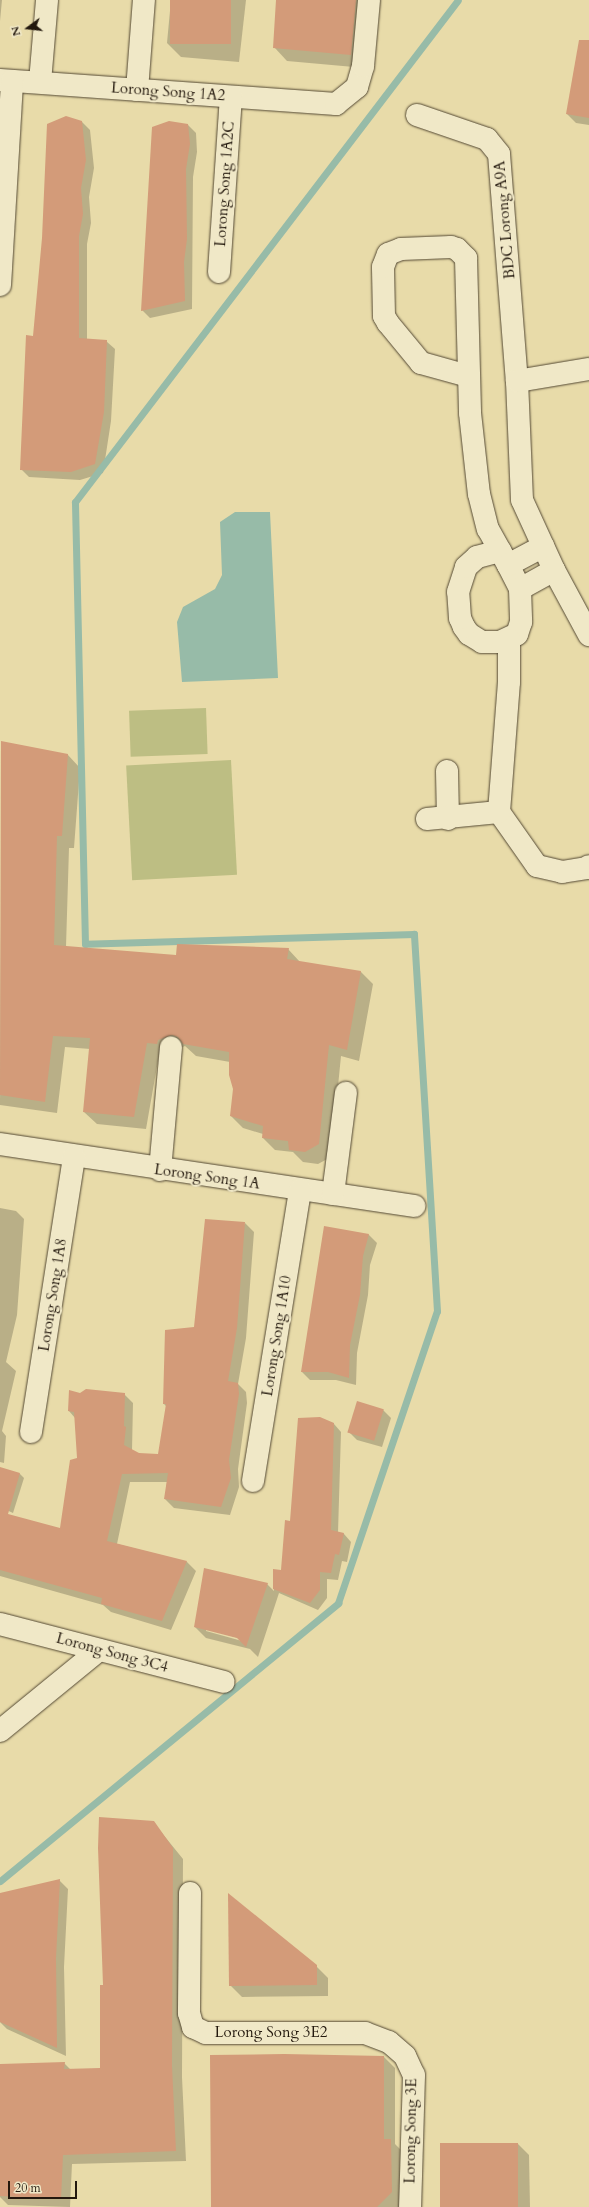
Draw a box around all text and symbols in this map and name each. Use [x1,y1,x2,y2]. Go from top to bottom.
north arrow [8,8,48,48]
text: N [7,25,24,38]
street label: Lorong Song 1A2 [110,79,226,105]
street label: Lorong Song 1A2C [212,121,238,247]
street label: BDC Lorong A9A [491,160,519,280]
street label: Lorong Song 1A [153,1161,261,1193]
street label: Lorong Song 1A8 [35,1237,71,1353]
street label: Lorong Song 1A10 [259,1274,295,1398]
street label: Lorong Song 3C4 [54,1629,170,1677]
street label: Lorong Song 3E2 [215,2024,327,2042]
street label: Lorong Song 3E [401,2078,421,2184]
scale bar [10,2173,79,2199]
text: 20 m [15,2180,41,2196]

